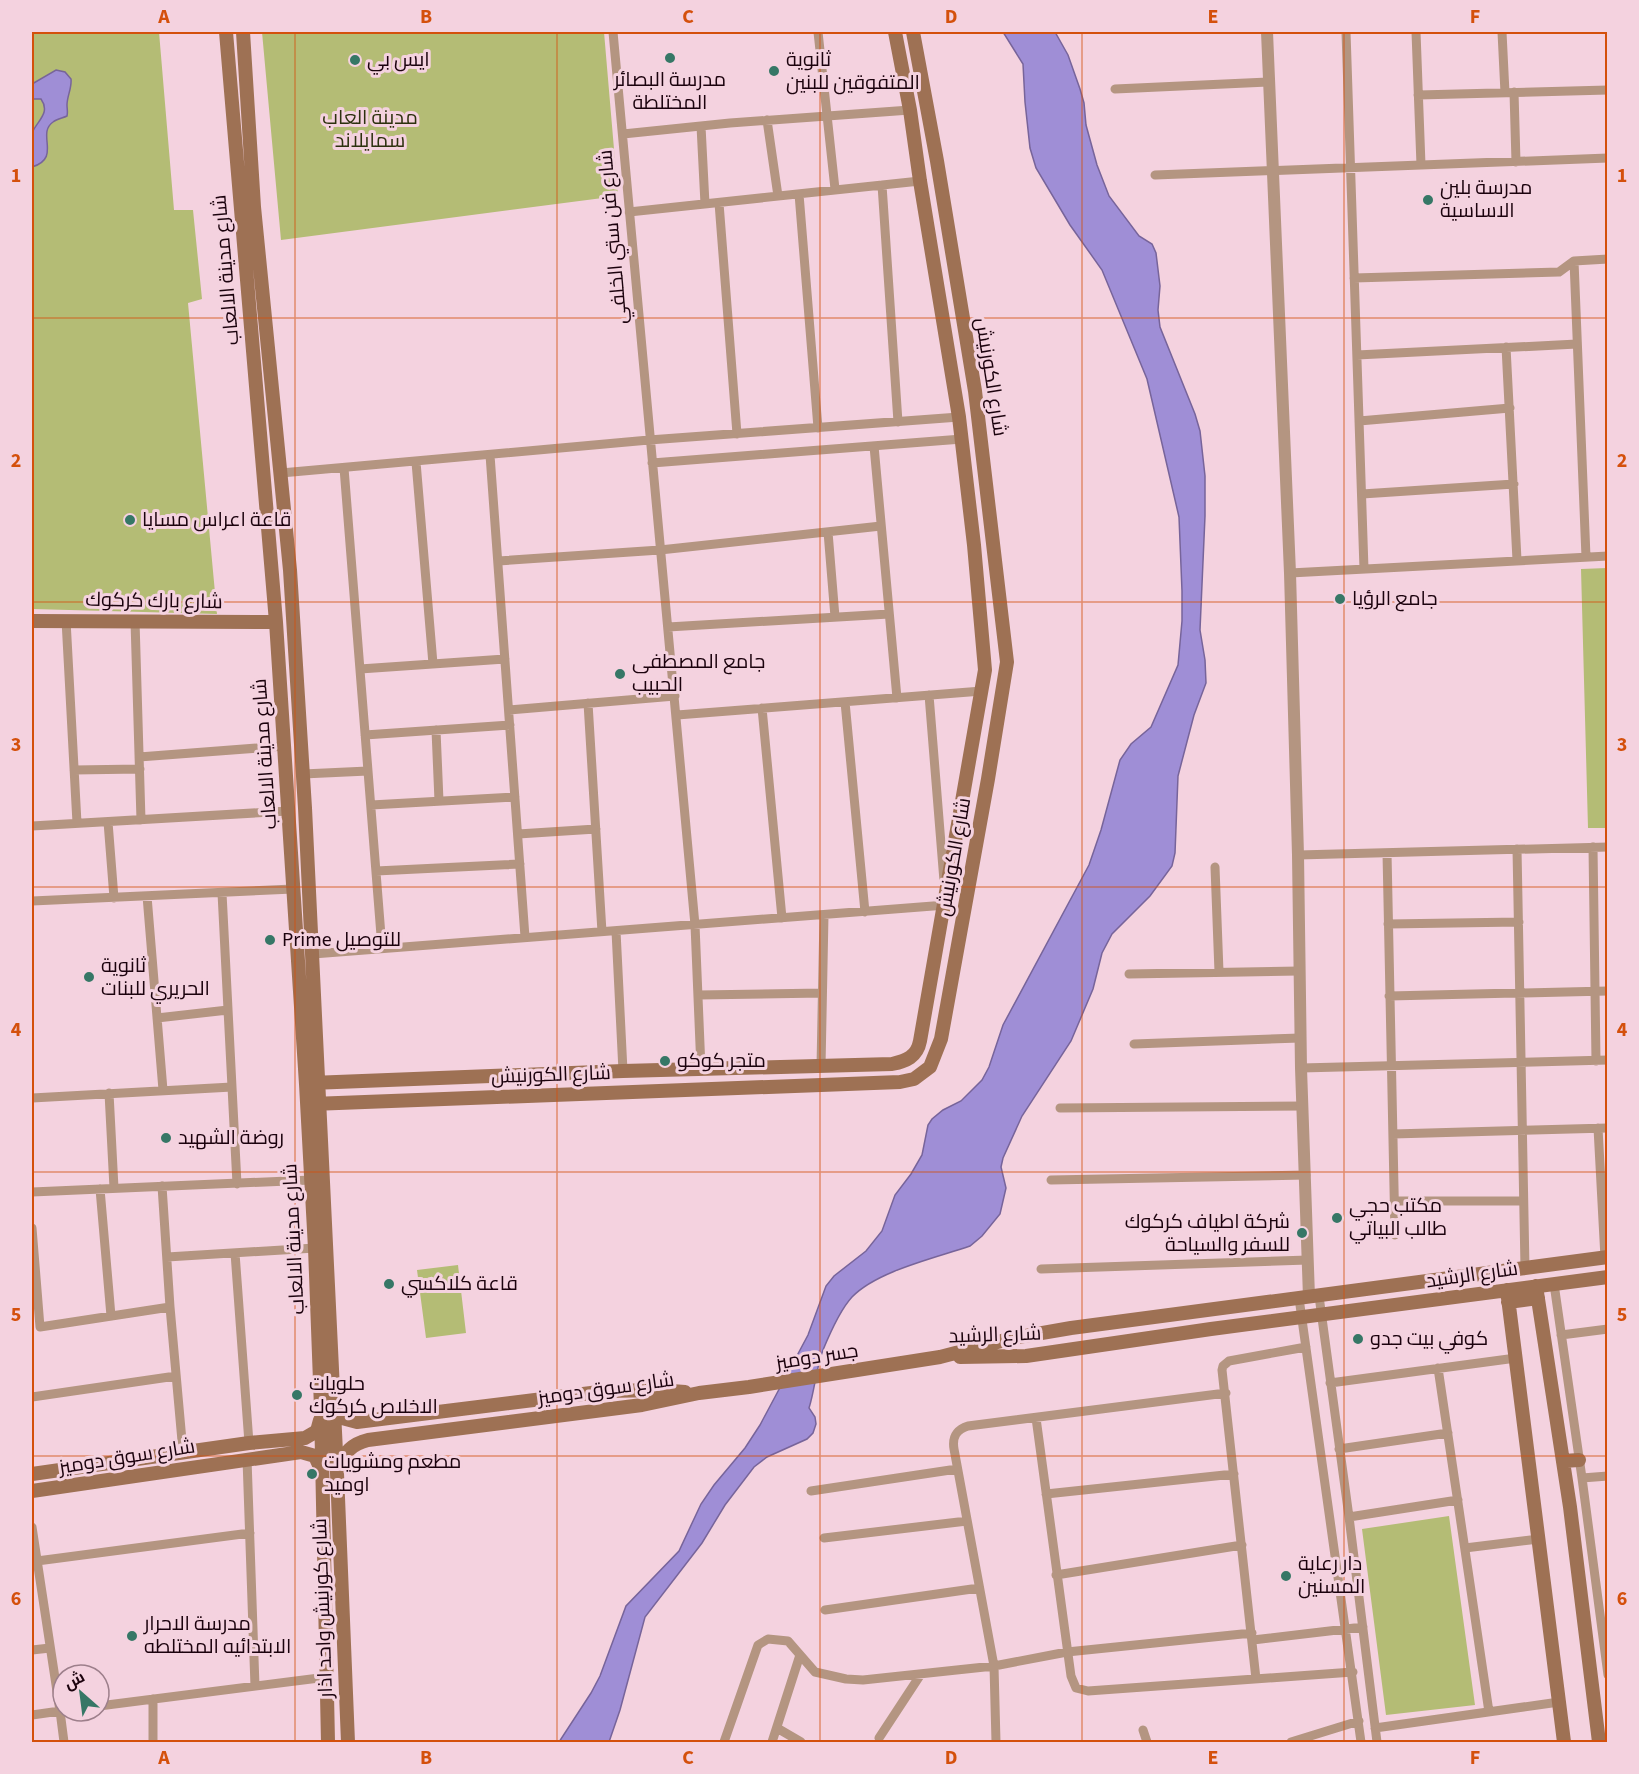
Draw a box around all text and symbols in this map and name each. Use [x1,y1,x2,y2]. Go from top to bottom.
text: A [157,3,170,31]
text: B [420,3,432,31]
text: C [682,3,694,31]
text: D [945,3,957,31]
text: E [1208,3,1218,31]
text: F [1470,3,1480,31]
place label: ايس بي [367,46,430,75]
place label: ثانوية المتفوقين للبنين [786,46,920,97]
marker: مدرسة البصائر المختلطة [663,51,677,65]
marker: ايس بي [348,53,362,67]
marker: ثانوية المتفوقين للبنين [767,64,781,78]
place label: مدرسة البصائر المختلطة [613,66,726,117]
park label: مدينة العاب سمايلاند [322,104,418,155]
street label: شارع فن ستي الخلفي [591,148,636,325]
text: 1 [11,162,21,190]
text: 1 [1617,162,1627,190]
place label: مدرسة بلين الاساسية [1440,174,1532,225]
street label: شارع مدينة الالعاب [205,193,247,347]
marker: مدرسة بلين الاساسية [1421,193,1435,207]
street label: شارع الكورنيش [968,316,1014,438]
text: 2 [11,447,21,475]
text: 2 [1617,447,1627,475]
place label: قاعة اعراس مسايا [142,506,291,534]
marker: قاعة اعراس مسايا [123,513,137,527]
place label: جامع الرؤيا [1352,585,1437,613]
street label: شارع بارك كركوك [85,586,223,616]
marker: جامع الرؤيا [1333,592,1347,606]
place label: جامع المصطفى الحبيب [632,648,765,699]
marker: جامع المصطفى الحبيب [613,667,627,681]
street label: شارع مدينة الالعاب [246,678,284,830]
text: 3 [11,731,21,759]
text: 3 [1617,731,1627,759]
street label: شارع الكورنيش [930,796,978,918]
place label: Prime للتوصيل [282,926,401,954]
marker: Prime للتوصيل [263,933,277,947]
place label: ثانوية الحريري للبنات [101,952,210,1004]
marker: ثانوية الحريري للبنات [82,970,96,984]
text: 4 [11,1016,22,1044]
text: 4 [1617,1016,1628,1044]
place label: متجر كوكو [677,1047,766,1075]
marker: متجر كوكو [658,1054,672,1068]
street label: شارع الكورنيش [491,1059,611,1091]
place label: روضة الشهيد [178,1124,284,1152]
marker: روضة الشهيد [159,1131,173,1145]
street label: شارع مدينة الالعاب [276,1163,312,1315]
place label: مكتب حجي طالب البياتي [1349,1192,1447,1244]
place label: شركة اطياف كركوك للسفر والسياحة [1125,1208,1290,1259]
marker: مكتب حجي طالب البياتي [1330,1211,1344,1225]
marker: شركة اطياف كركوك للسفر والسياحة [1295,1226,1309,1240]
street label: شارع الرشيد [1424,1255,1520,1295]
place label: قاعة كلاكسي [401,1270,518,1298]
marker: قاعة كلاكسي [382,1277,396,1291]
text: 5 [11,1301,21,1329]
text: 5 [1617,1301,1627,1329]
street label: شارع الرشيد [948,1319,1042,1351]
place label: كوفي بيت جدو [1370,1325,1488,1354]
marker: كوفي بيت جدو [1351,1332,1365,1346]
street label: جسر دوميز [773,1337,860,1377]
street label: شارع سوق دوميز [535,1366,676,1413]
place label: حلويات الاخلاص كركوك [309,1370,438,1421]
marker: حلويات الاخلاص كركوك [290,1388,304,1402]
street label: شارع سوق دوميز [56,1432,197,1482]
place label: مطعم ومشويات اوميد [324,1448,461,1499]
marker: مطعم ومشويات اوميد [305,1467,319,1481]
street label: شارع كورنيش واحد اذار [306,1518,340,1699]
place label: دار رعاية المسنين [1298,1550,1365,1601]
marker: دار رعاية المسنين [1279,1569,1293,1583]
text: 6 [11,1585,21,1613]
text: 6 [1617,1585,1627,1613]
place label: مدرسة الاحرار الابتدائيه المختلطه [143,1610,291,1661]
marker: مدرسة الاحرار الابتدائيه المختلطه [125,1629,139,1643]
north arrow [51,1663,111,1723]
text: ش [60,1666,89,1695]
text: A [157,1744,170,1772]
text: B [420,1744,432,1772]
text: C [682,1744,694,1772]
text: D [945,1744,957,1772]
text: E [1208,1744,1218,1772]
text: F [1470,1744,1480,1772]

